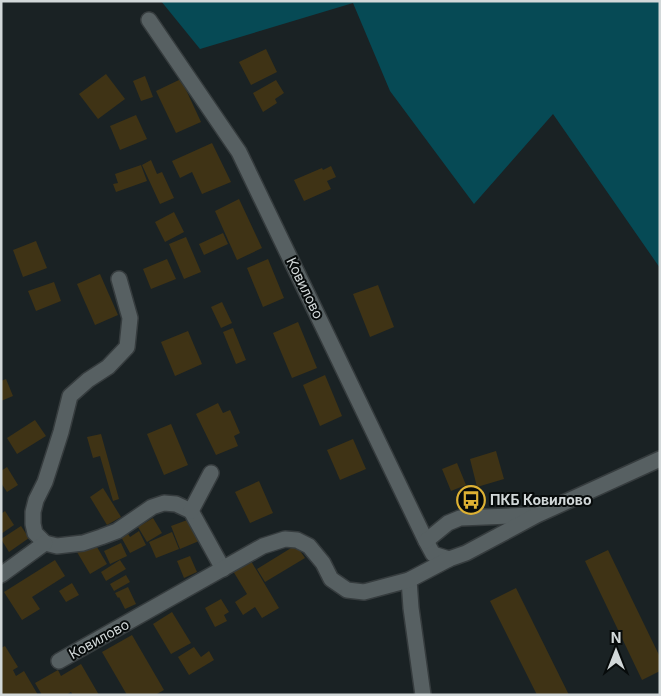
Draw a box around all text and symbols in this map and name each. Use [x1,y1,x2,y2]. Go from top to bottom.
street label: Ковилово [283,254,328,321]
bus stop icon: ПКБ Ковилово [456,485,486,515]
place label: ПКБ Ковилово [490,491,592,508]
street label: Ковилово [66,615,132,662]
north arrow [591,626,641,676]
text: N [611,629,621,646]

